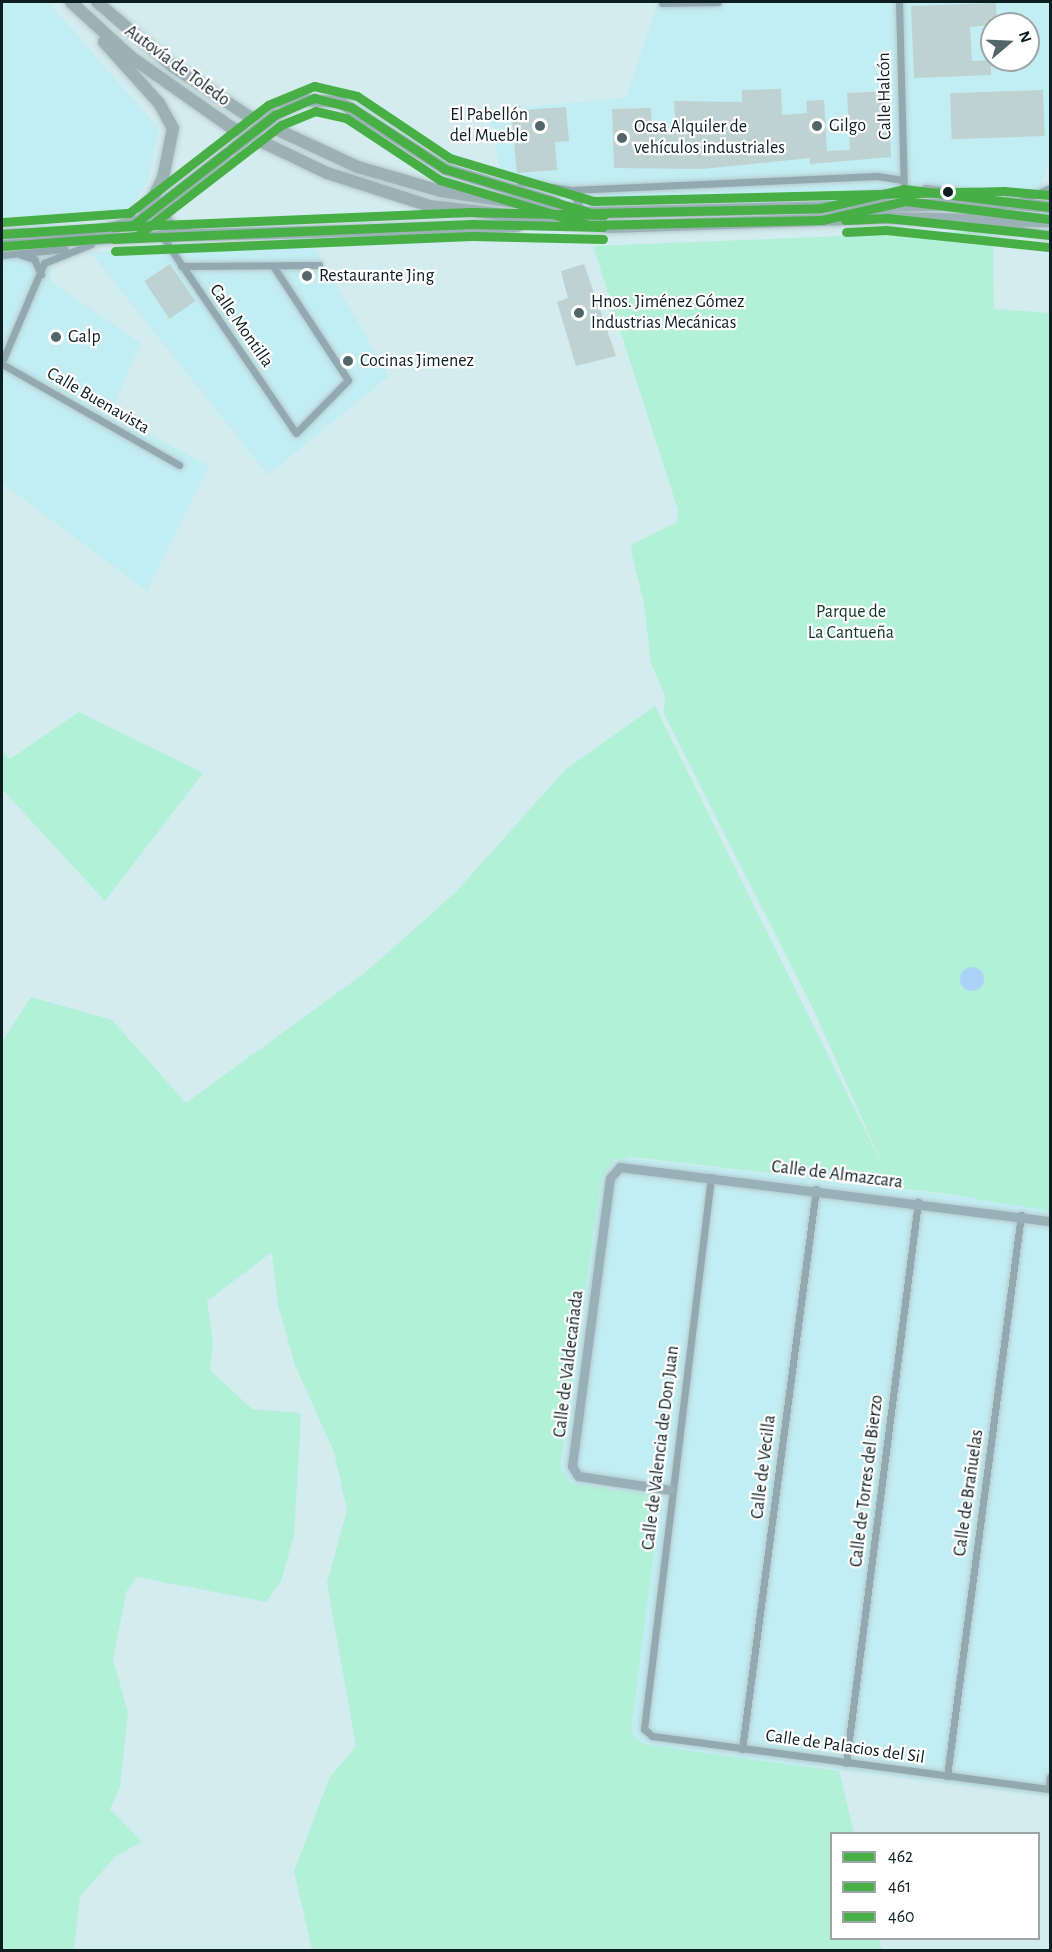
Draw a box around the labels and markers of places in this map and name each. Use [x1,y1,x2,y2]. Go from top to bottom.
place label: El Pabellón del Mueble [450,105,528,148]
place label: Gilgo [829,115,866,137]
place label: Ocsa Alquiler de vehículos industriales [634,117,785,160]
marker: El Pabellón del Mueble [533,119,547,133]
marker: Gilgo [810,119,824,133]
marker: Ocsa Alquiler de vehículos industriales [615,131,629,145]
unlabelled marker [942,186,954,198]
place label: Restaurante Jing [319,265,434,287]
marker: Restaurante Jing [300,269,314,283]
place label: Hnos. Jiménez Gómez Industrias Mecánicas [591,292,745,334]
marker: Hnos. Jiménez Gómez Industrias Mecánicas [572,306,586,320]
place label: Galp [68,326,101,348]
marker: Galp [49,330,63,344]
place label: Cocinas Jimenez [360,350,474,372]
marker: Cocinas Jimenez [341,354,355,368]

